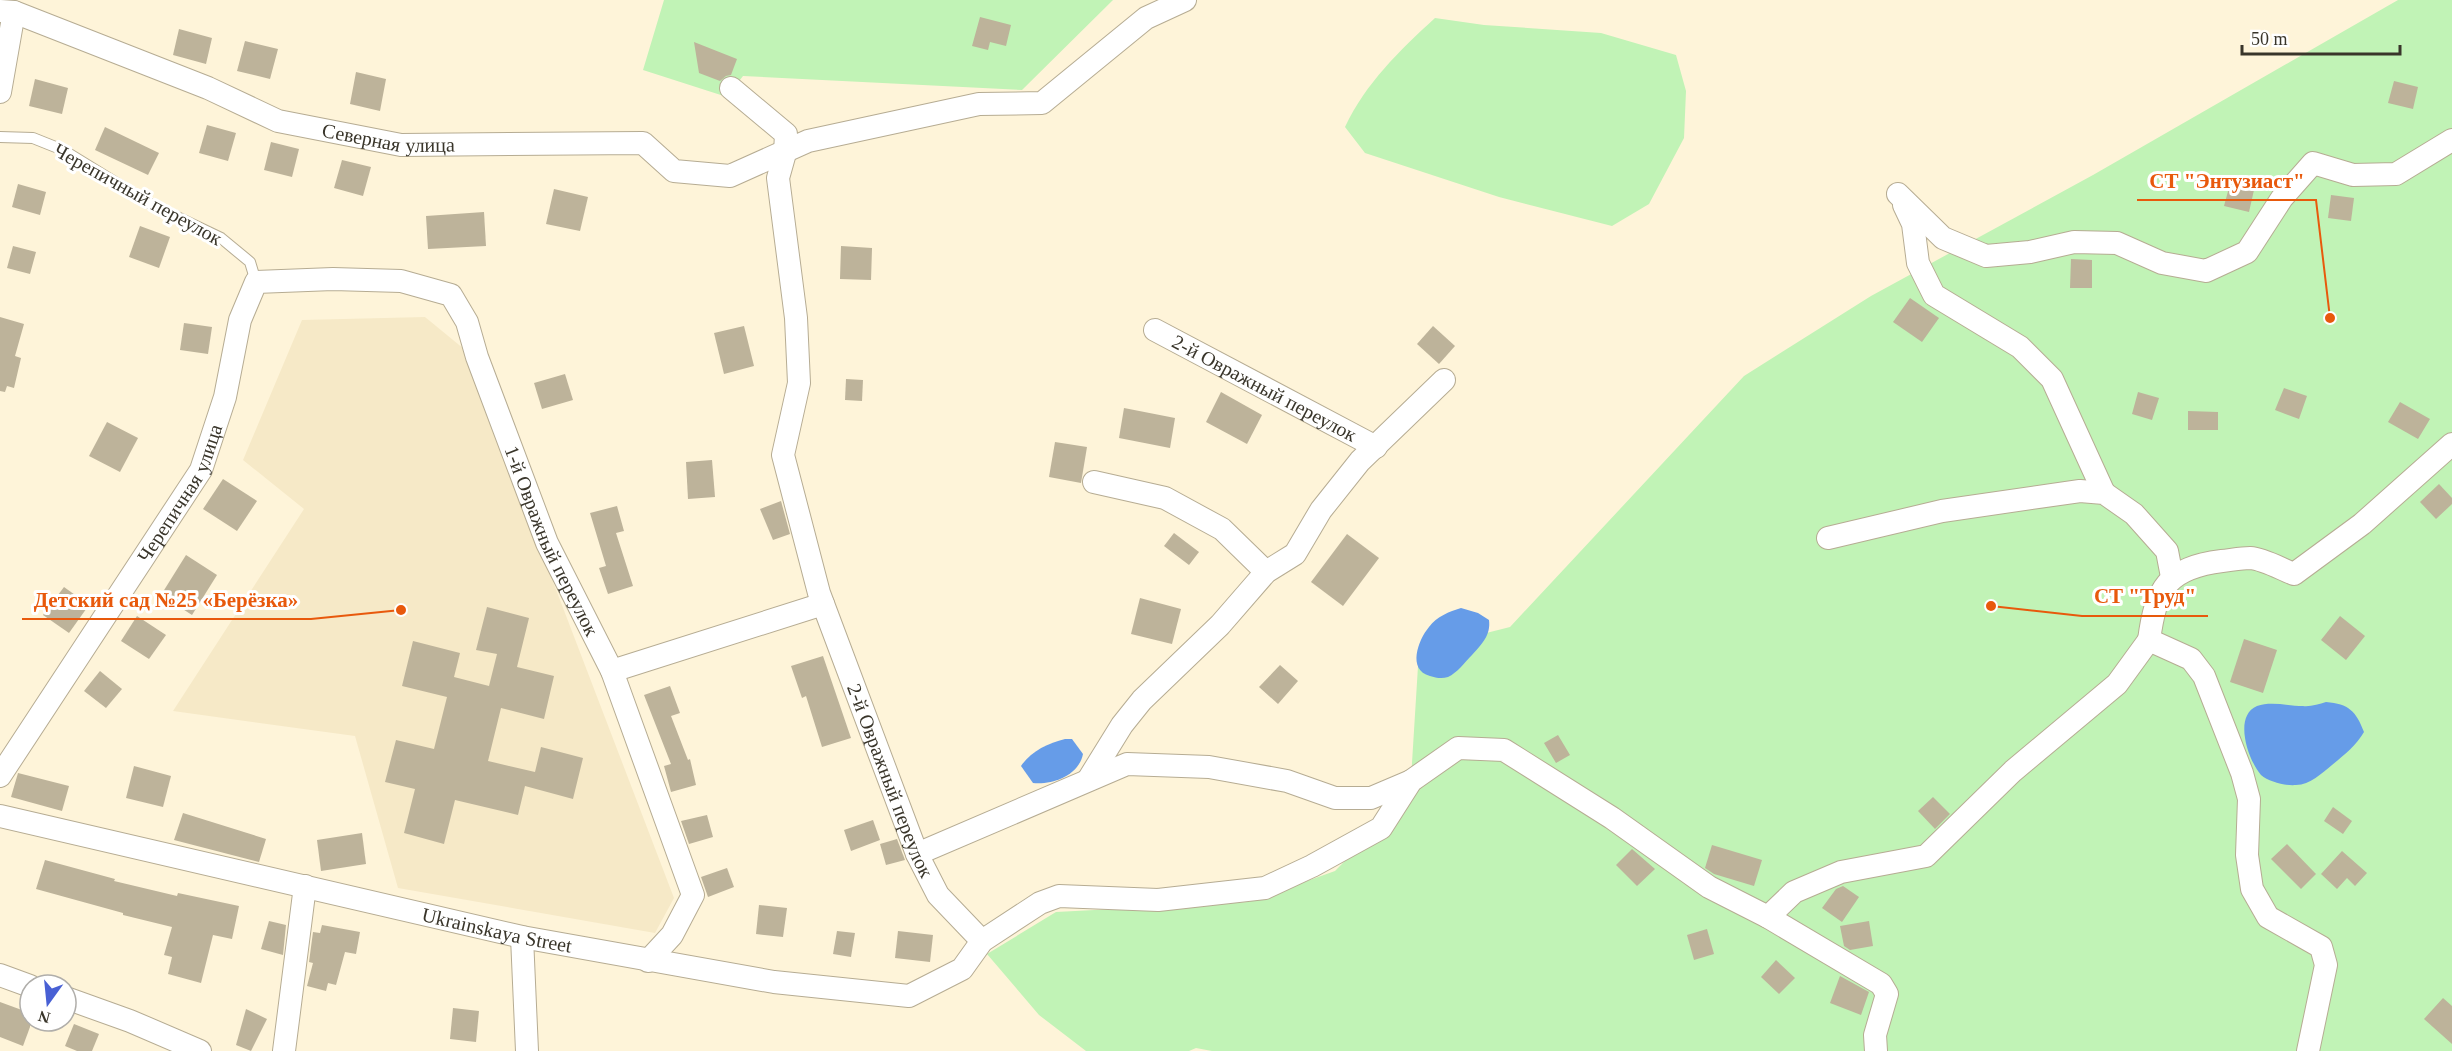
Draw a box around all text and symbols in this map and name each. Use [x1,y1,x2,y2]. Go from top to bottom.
scale bar [2242,18,2400,56]
text: 50 m [2251,29,2288,49]
street label: Северная улица [320,119,455,157]
street label: Черепичный переулок [50,139,226,250]
callout: СТ "Энтузиаст" [2137,161,2316,200]
text: СТ "Энтузиаст" [2149,169,2305,193]
street label: 2-й Овражный переулок [1169,330,1361,446]
street label: Черепичная улица [133,421,226,566]
street label: 1-й Овражный переулок [500,443,603,640]
callout: СТ "Труд" [2082,577,2208,616]
callout: Детский сад №25 «Берёзка» [22,580,311,619]
text: СТ "Труд" [2094,584,2196,608]
text: Детский сад №25 «Берёзка» [34,588,298,612]
street label: 2-й Овражный переулок [843,681,938,881]
street label: Ukrainskaya Street [420,903,574,957]
north arrow [18,973,78,1033]
text: N [36,1007,52,1027]

